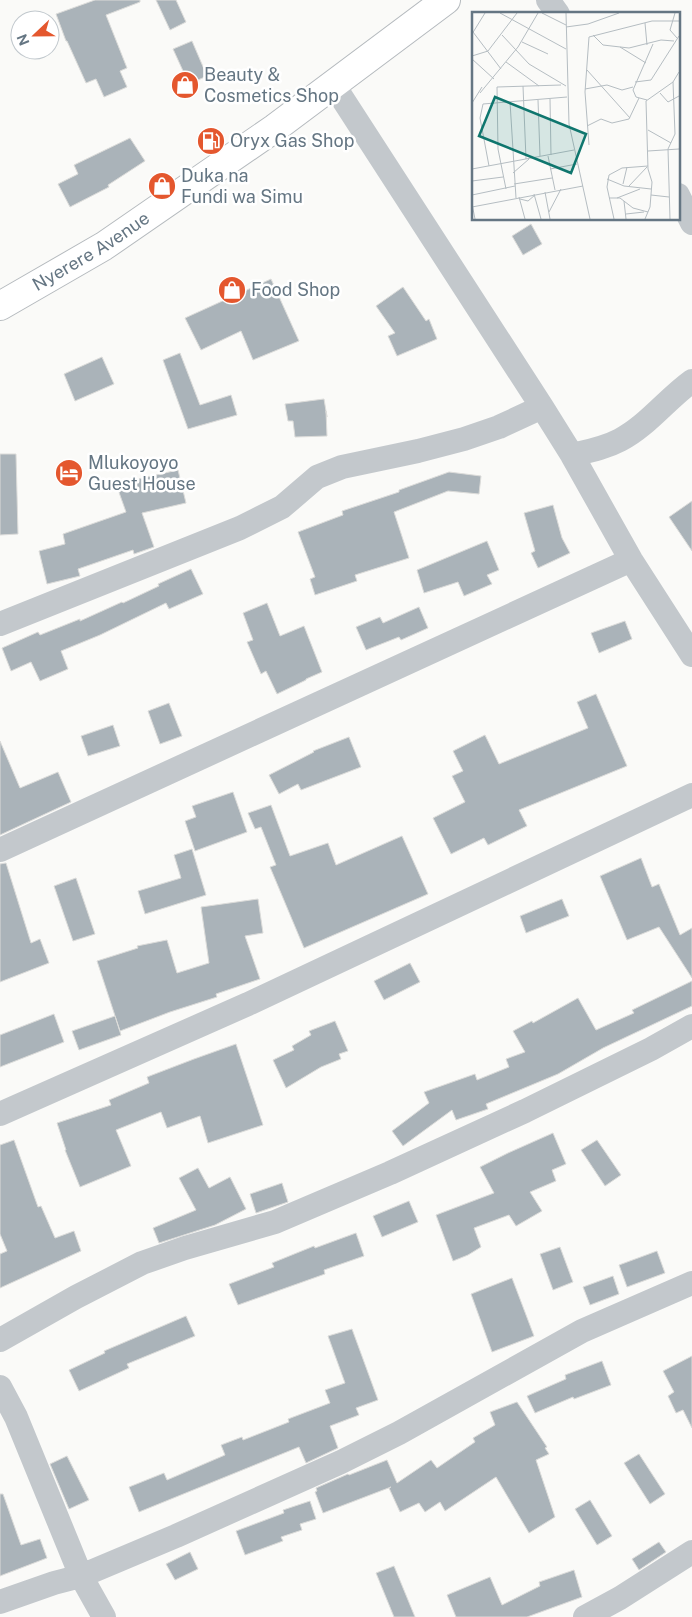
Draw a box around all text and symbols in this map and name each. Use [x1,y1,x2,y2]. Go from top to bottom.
north arrow [10,10,60,60]
inset map [472,12,680,220]
text: N [13,32,32,48]
place label: Beauty & Cosmetics Shop [204,64,339,106]
shop icon: Beauty & Cosmetics Shop [170,70,200,100]
fuel station icon: Oryx Gas Shop [196,126,226,156]
place label: Oryx Gas Shop [230,130,354,151]
place label: Duka na Fundi wa Simu [181,165,303,207]
shop icon: Duka na Fundi wa Simu [147,171,177,201]
street label: Nyerere Avenue [28,207,153,295]
shop icon: Food Shop [217,275,247,305]
place label: Food Shop [251,279,340,300]
place label: Mlukoyoyo Guest House [88,452,196,494]
hotel icon: Mlukoyoyo Guest House [54,458,84,488]

